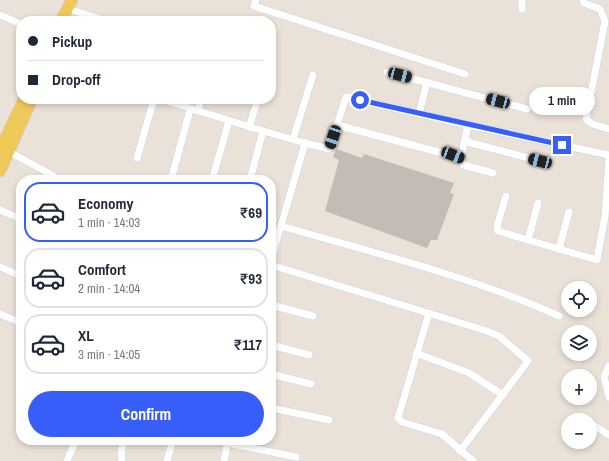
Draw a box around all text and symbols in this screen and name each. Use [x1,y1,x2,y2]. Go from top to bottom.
text: Pickup [52,31,92,52]
car [387,66,413,84]
text: Drop-off [52,69,101,90]
callout: 1 min [529,87,595,115]
route start [351,91,369,109]
car [485,92,511,110]
text: 1 min [548,92,576,109]
car [324,124,342,150]
route end [553,136,571,154]
car [440,145,466,165]
car [527,152,553,170]
text: Economy [78,193,133,214]
icon: car [30,194,66,230]
text: ₹69 [240,202,262,223]
text: 1 min · 14:03 [78,214,140,231]
text: Comfort [78,259,126,280]
icon: car [30,260,66,296]
text: ₹93 [240,268,262,289]
text: 2 min · 14:04 [78,280,140,297]
map controls [561,281,597,449]
button: locate [561,281,597,317]
text: XL [78,325,94,346]
button: layers [561,325,597,361]
icon: car [30,326,66,362]
text: ₹117 [233,334,262,355]
text: 3 min · 14:05 [78,346,140,363]
button: + [561,369,597,405]
button: Confirm [28,391,264,437]
button: − [561,413,597,449]

